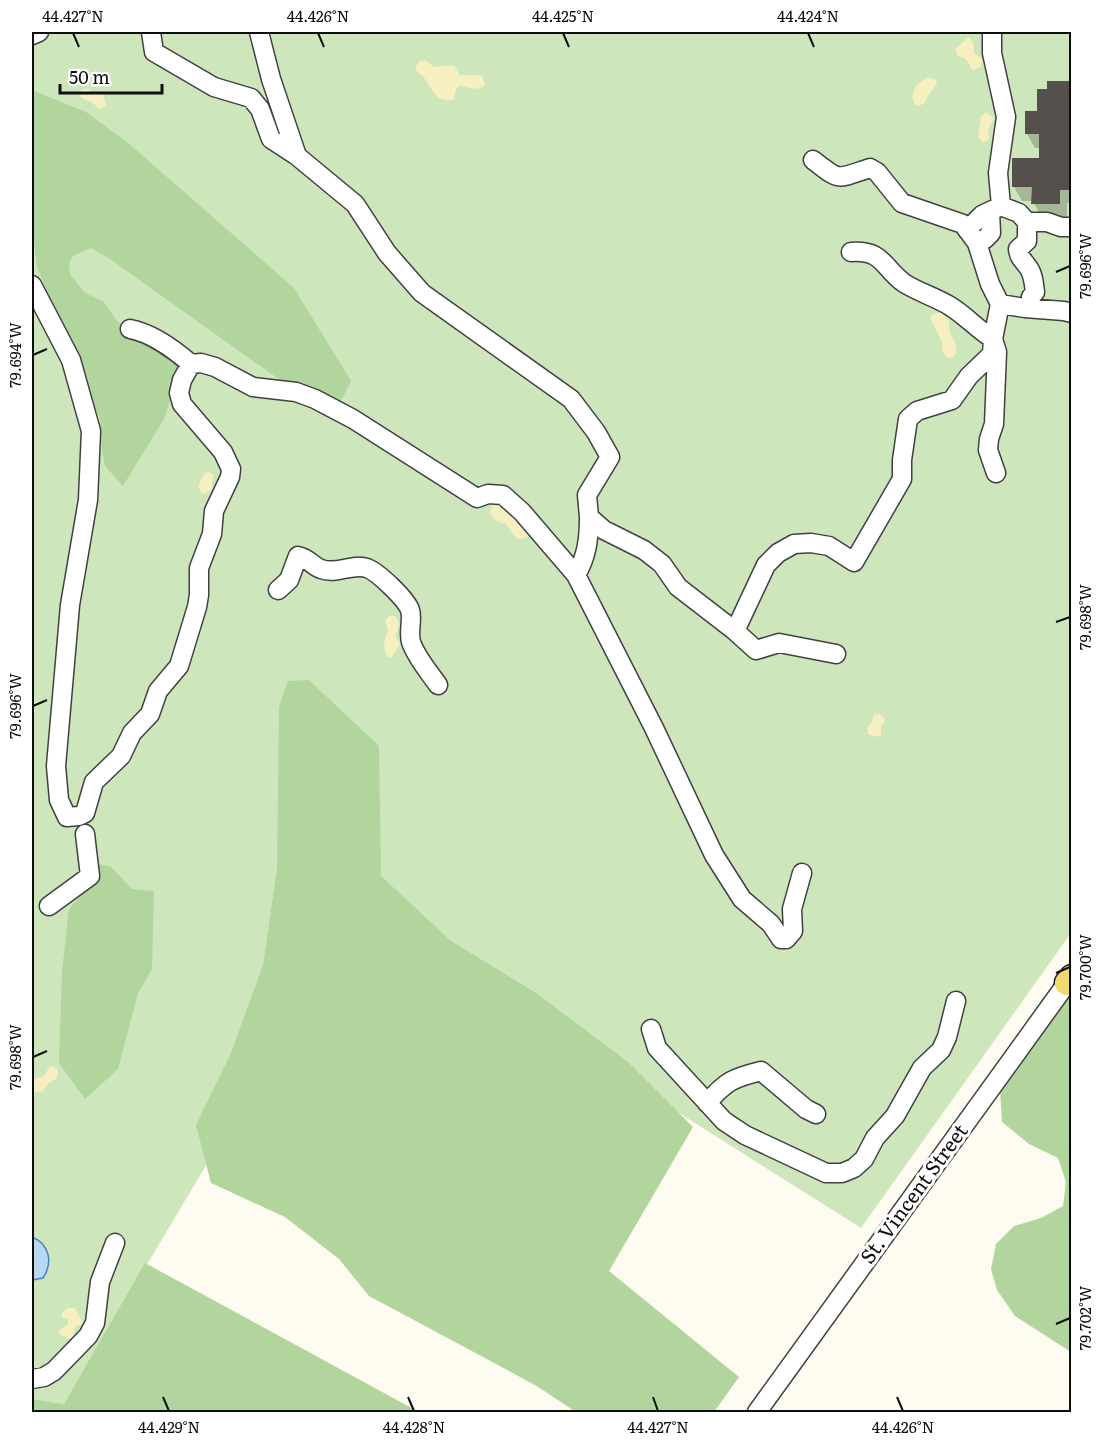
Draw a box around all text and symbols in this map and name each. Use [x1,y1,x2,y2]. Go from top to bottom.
text: 44.427°N [42,4,104,27]
text: 44.426°N [287,4,349,27]
text: 44.425°N [532,4,594,27]
text: 44.424°N [777,4,839,27]
scale bar [60,57,162,95]
text: 50 m [69,63,110,90]
text: 79.696°W [1073,233,1096,299]
text: 79.694°W [3,322,26,388]
text: 79.698°W [1073,583,1096,650]
text: 79.696°W [3,673,26,739]
text: 79.700°W [1073,933,1096,1000]
text: 79.698°W [3,1023,26,1090]
street label: St. Vincent Street [851,1117,974,1269]
text: 79.702°W [1073,1285,1096,1350]
text: 44.429°N [138,1415,200,1438]
text: 44.428°N [383,1415,445,1438]
text: 44.427°N [627,1415,689,1438]
text: 44.426°N [872,1415,934,1438]

